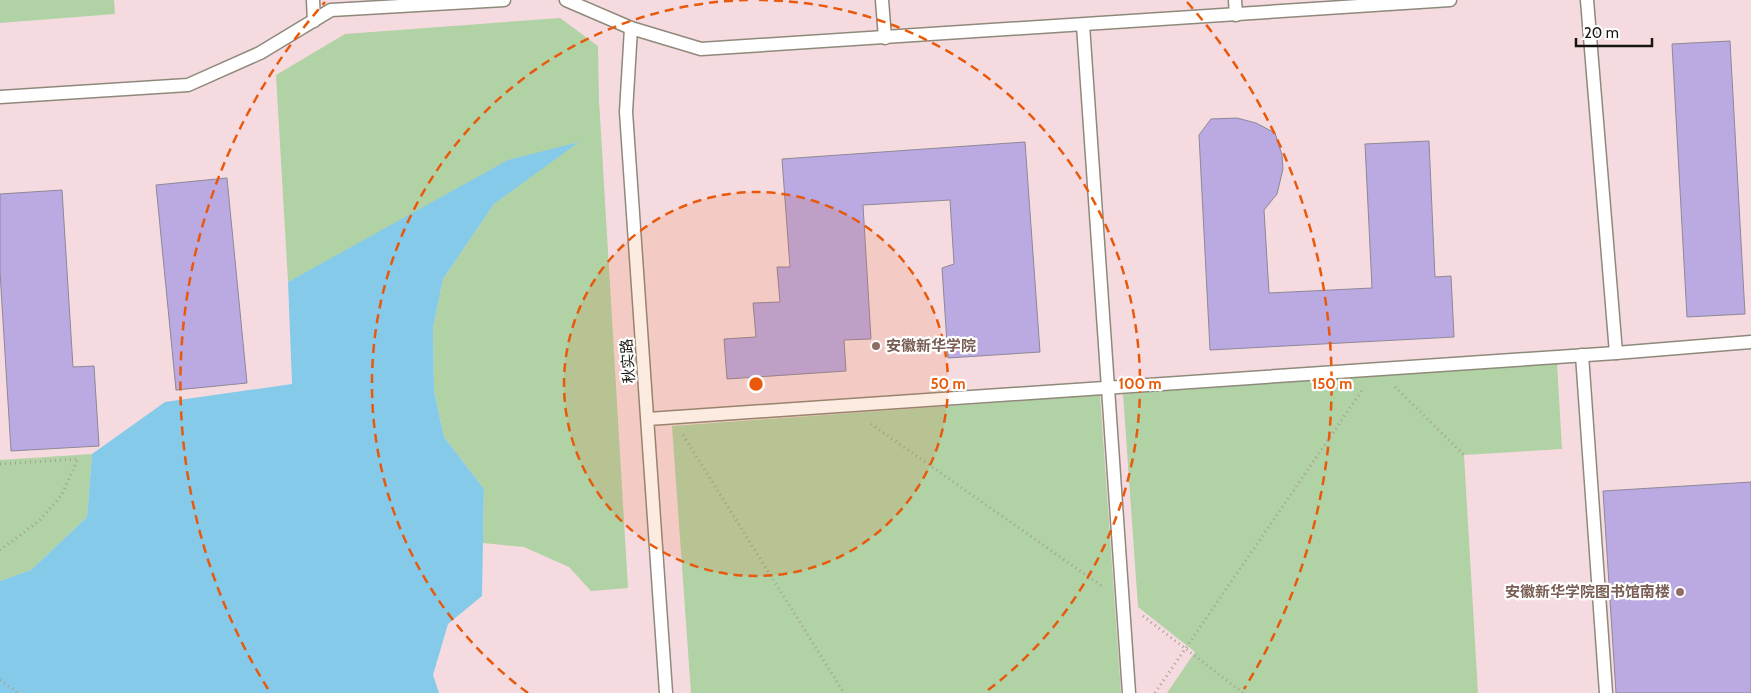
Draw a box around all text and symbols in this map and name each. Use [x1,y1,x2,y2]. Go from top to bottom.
scale bar [1576,15,1652,47]
text: 20 m [1584,24,1619,42]
place label: 安徽新华学院 [886,337,976,355]
street label: 秋实路 [617,338,639,384]
marker: 安徽新华学院 [870,340,882,352]
centre of rings [747,375,765,393]
text: 50 m [930,375,966,393]
text: 100 m [1118,375,1162,393]
text: 150 m [1312,375,1352,393]
place label: 安徽新华学院图书馆南楼 [1505,583,1670,601]
marker: 安徽新华学院图书馆南楼 [1674,586,1686,598]

